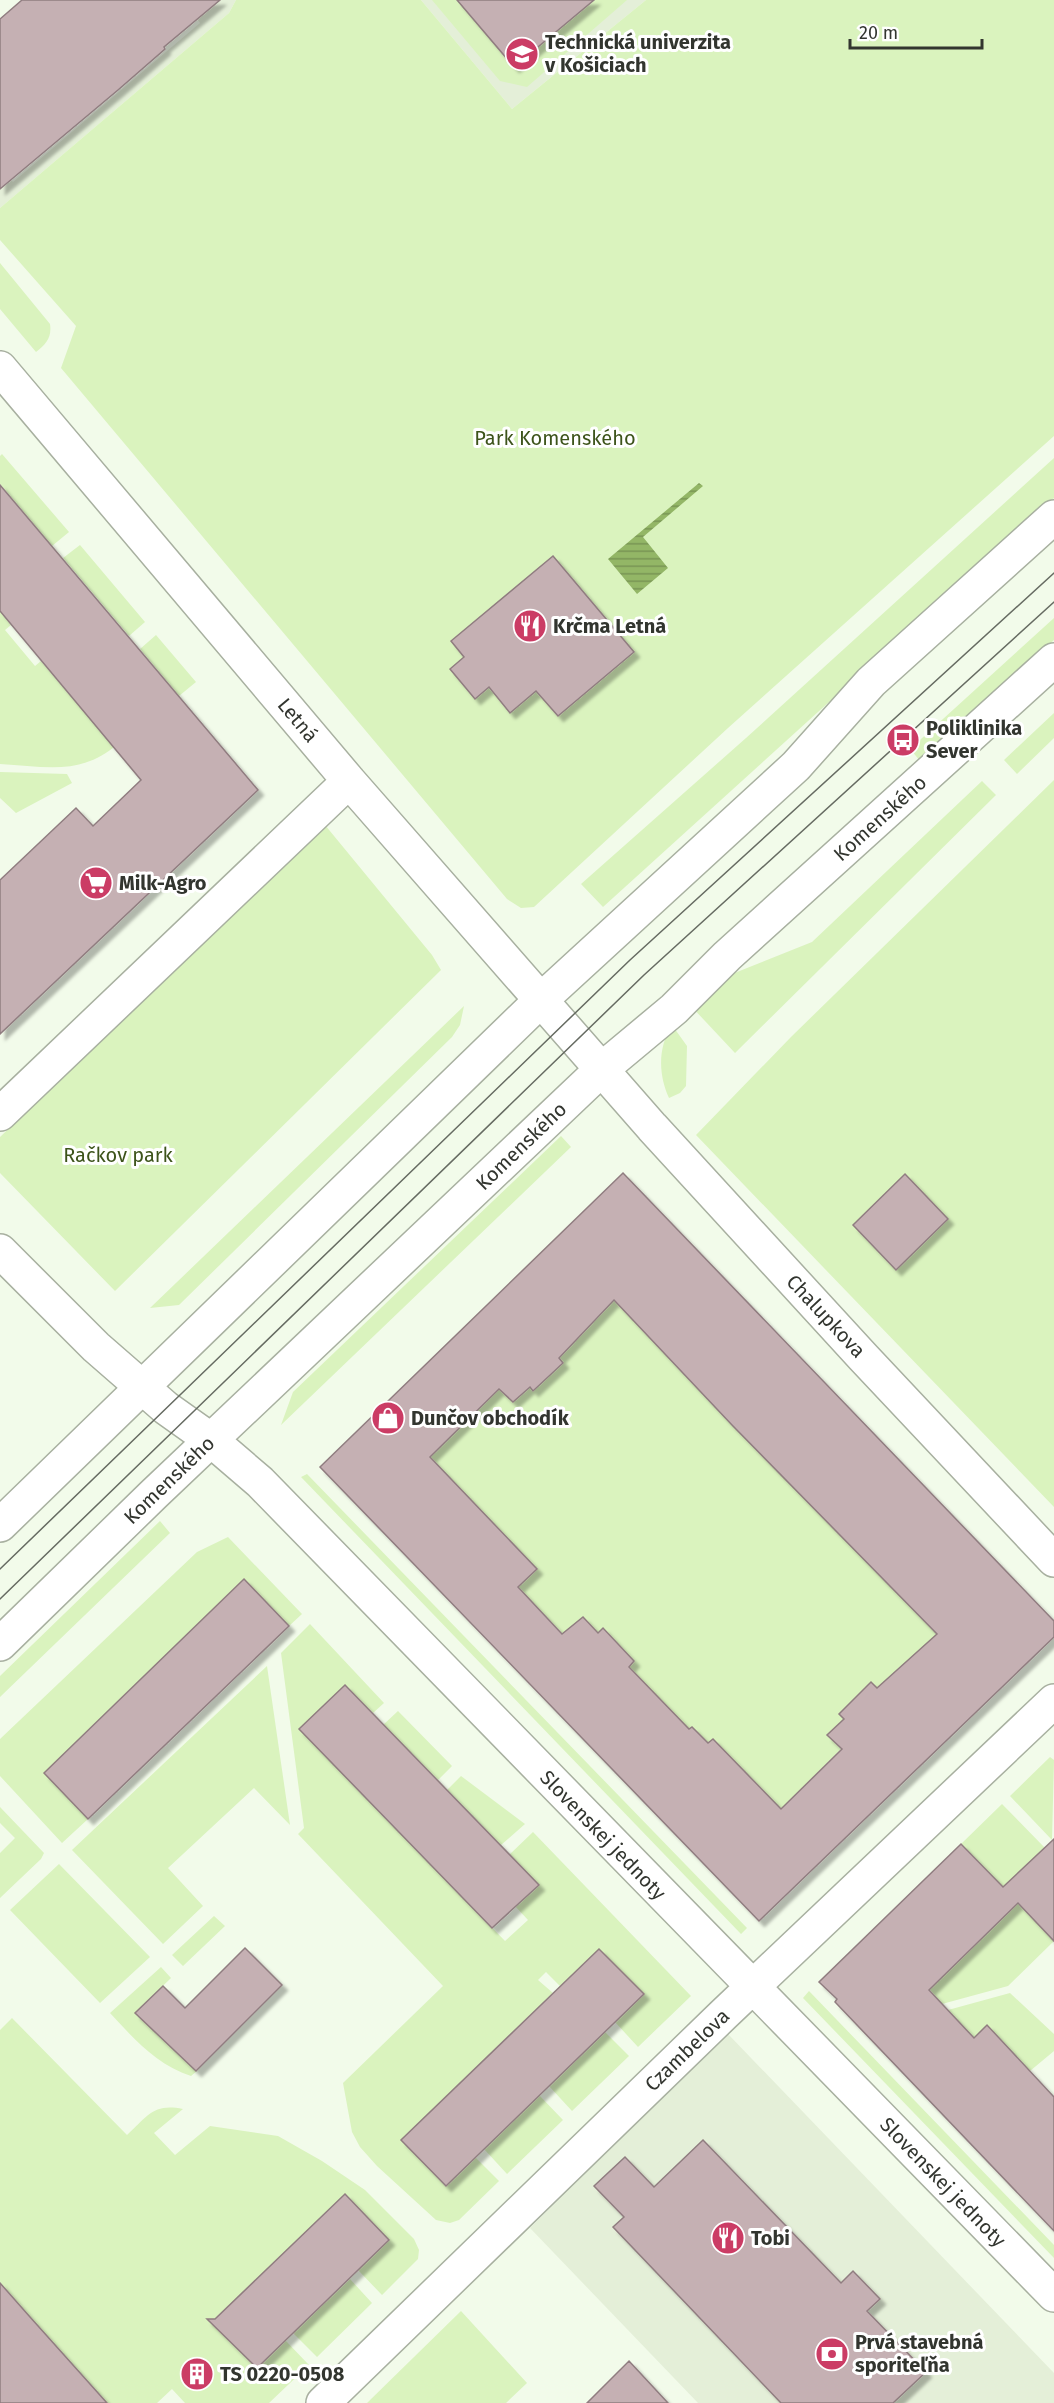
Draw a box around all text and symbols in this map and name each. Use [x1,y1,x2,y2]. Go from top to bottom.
scale bar [850,12,982,50]
text: 20 m [859,22,898,44]
place label: Technická univerzita v Košiciach [544,30,731,77]
school or university icon: Technická univerzita v Košiciach [504,36,540,72]
park label: Park Komenského [474,426,636,450]
restaurant icon: Krčma Letná [512,608,548,644]
place label: Krčma Letná [553,614,666,638]
street label: Letná [273,693,323,747]
place label: Poliklinika Sever [926,716,1022,763]
bus stop icon: Poliklinika Sever [885,722,921,758]
street label: Komenského [829,770,931,866]
supermarket icon: Milk-Agro [78,865,114,901]
place label: Milk-Agro [119,871,207,895]
street label: Komenského [471,1097,571,1195]
park label: Račkov park [63,1143,174,1167]
street label: Chalupkova [781,1269,871,1363]
shop icon: Dunčov obchodík [370,1400,406,1436]
place label: Dunčov obchodík [411,1406,570,1430]
street label: Komenského [119,1431,219,1529]
street label: Slovenskej jednoty [535,1765,671,1905]
street label: Czambelova [640,2004,734,2096]
street label: Slovenskej jednoty [875,2112,1011,2252]
restaurant icon: Tobi [710,2220,746,2256]
place label: Tobi [751,2226,790,2250]
place label: Prvá stavebná sporiteľňa [855,2330,984,2377]
bank icon: Prvá stavebná sporiteľňa [814,2336,850,2372]
building icon: TS 0220-0508 [179,2356,215,2392]
place label: TS 0220-0508 [220,2362,345,2386]

